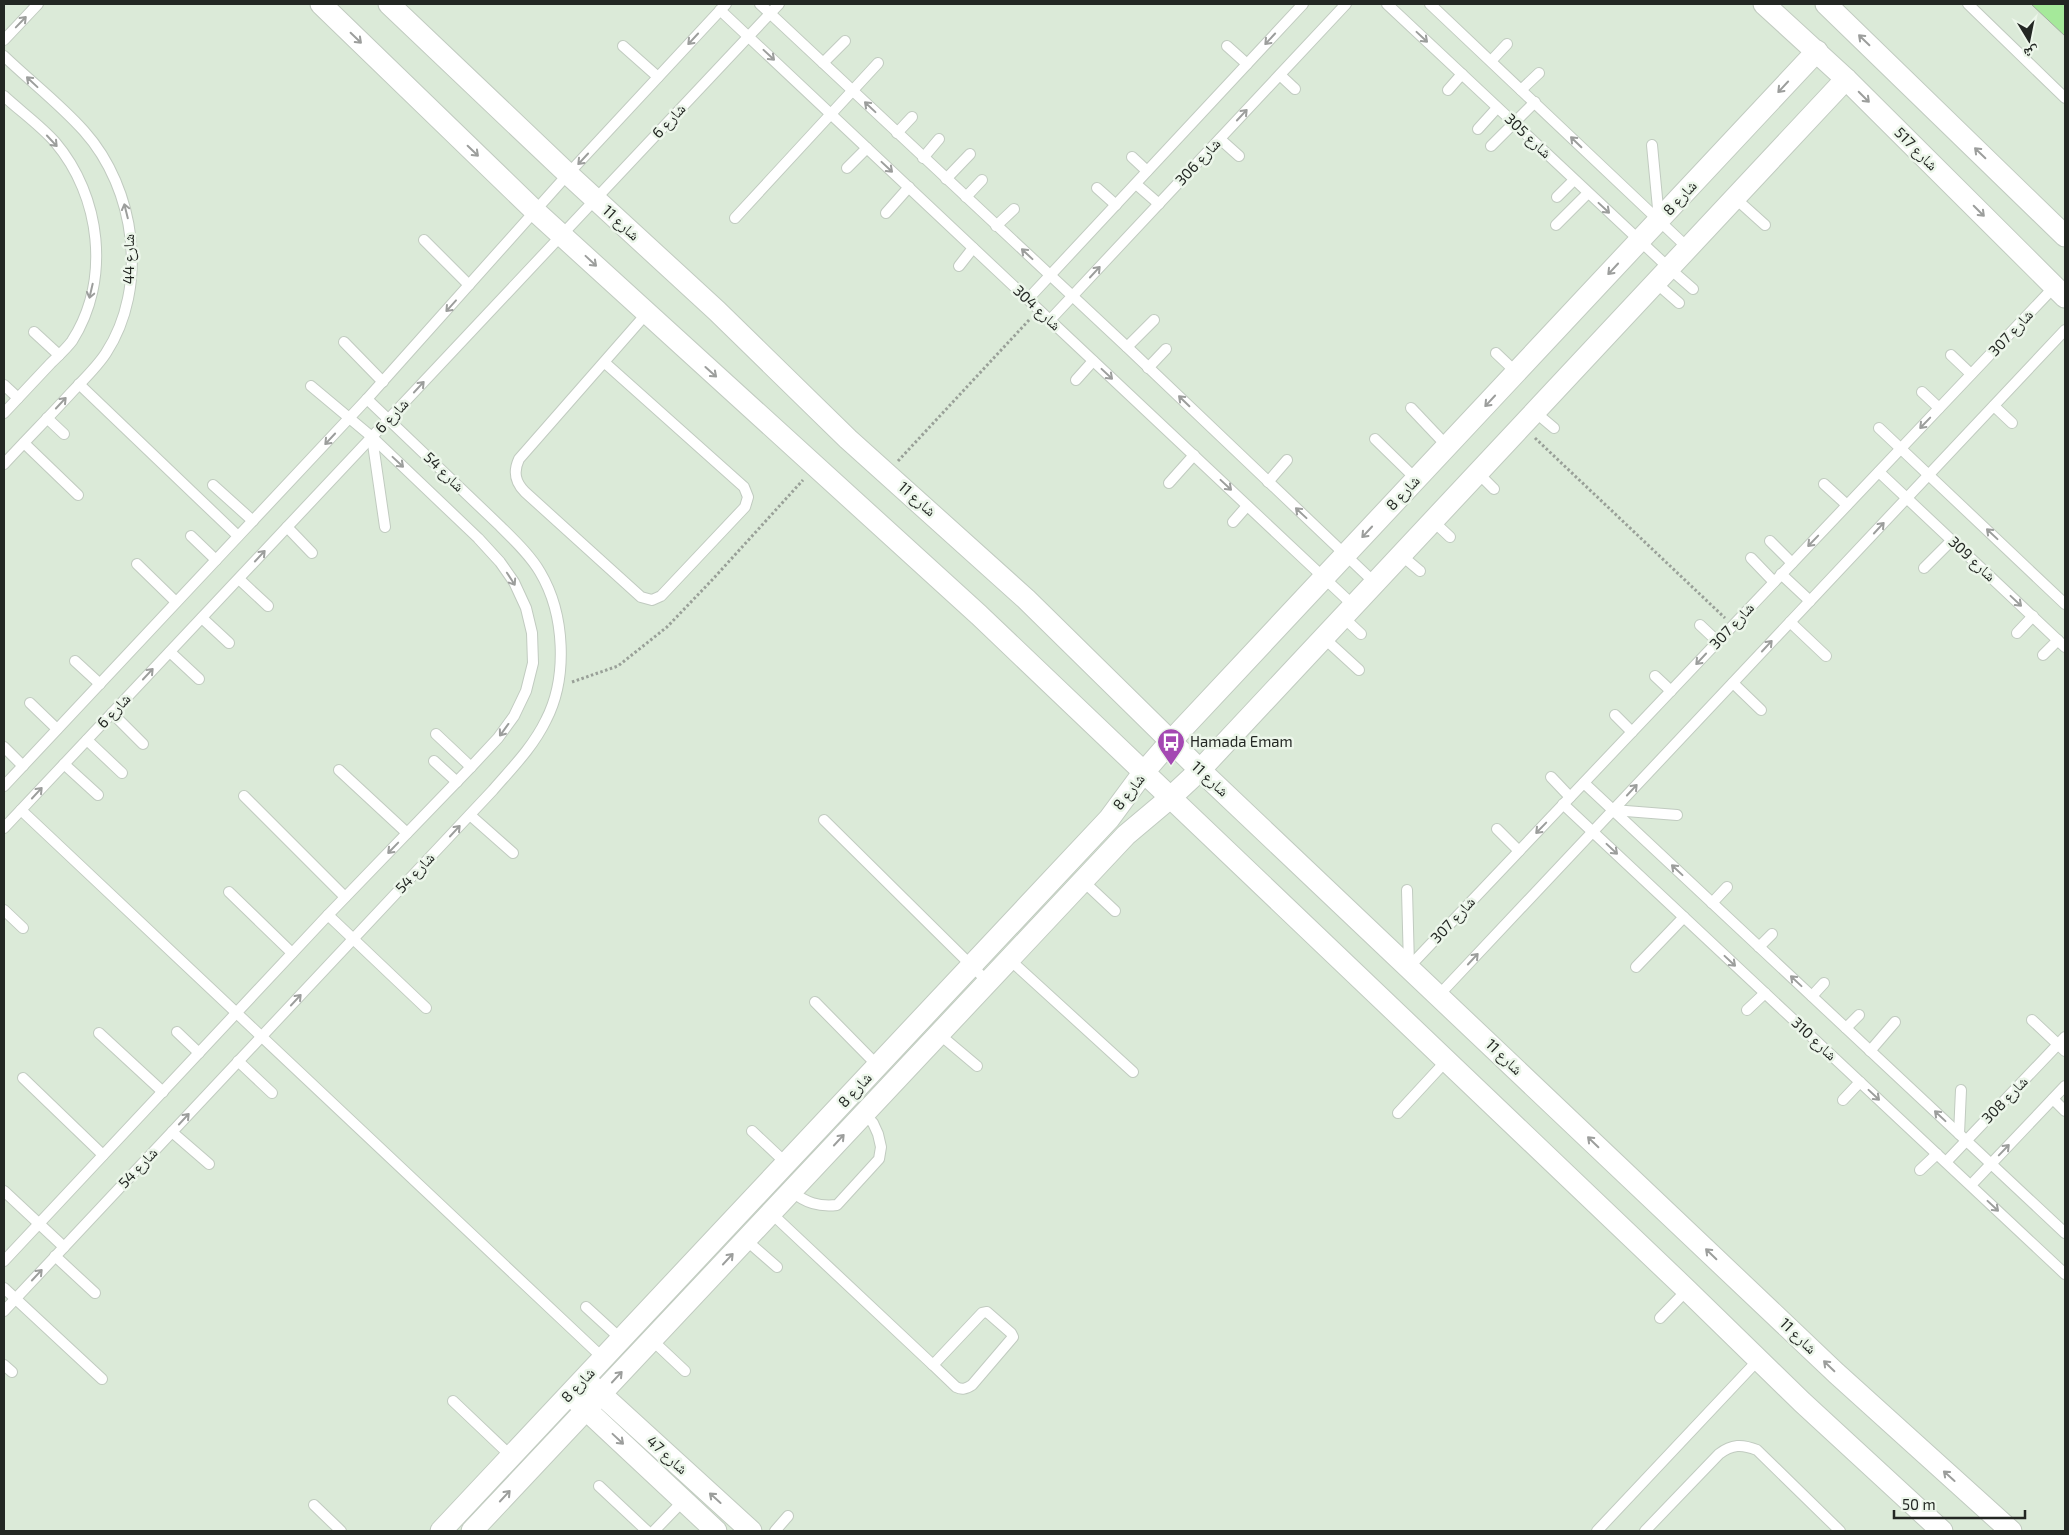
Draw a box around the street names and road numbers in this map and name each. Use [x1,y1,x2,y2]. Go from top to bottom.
street label: شارع 6 [648,99,690,143]
street label: شارع 305 [1500,109,1556,163]
street label: شارع 517 [1890,123,1942,175]
street label: شارع 306 [1171,134,1225,190]
street label: شارع 8 [1659,176,1701,220]
street label: شارع 11 [598,201,644,245]
street label: شارع 44 [119,234,139,284]
street label: شارع 304 [1009,281,1065,335]
street label: شارع 307 [1984,305,2038,361]
street label: شارع 6 [371,394,413,438]
street label: شارع 54 [419,448,469,496]
street label: شارع 8 [1382,471,1424,515]
street label: شارع 11 [894,477,940,521]
street label: شارع 309 [1944,532,2000,586]
street label: شارع 307 [1705,598,1759,654]
street label: شارع 6 [93,689,135,733]
street label: شارع 11 [1187,757,1233,801]
street label: شارع 8 [1109,770,1150,814]
street label: شارع 54 [391,848,439,898]
street label: شارع 307 [1426,892,1480,948]
street label: شارع 310 [1787,1013,1841,1065]
street label: شارع 11 [1481,1035,1527,1079]
street label: شارع 8 [834,1068,876,1112]
street label: شارع 308 [1978,1072,2033,1128]
street label: شارع 54 [114,1143,162,1193]
street label: شارع 11 [1775,1314,1821,1358]
street label: شارع 8 [557,1363,599,1407]
street label: شارع 47 [642,1431,692,1479]

